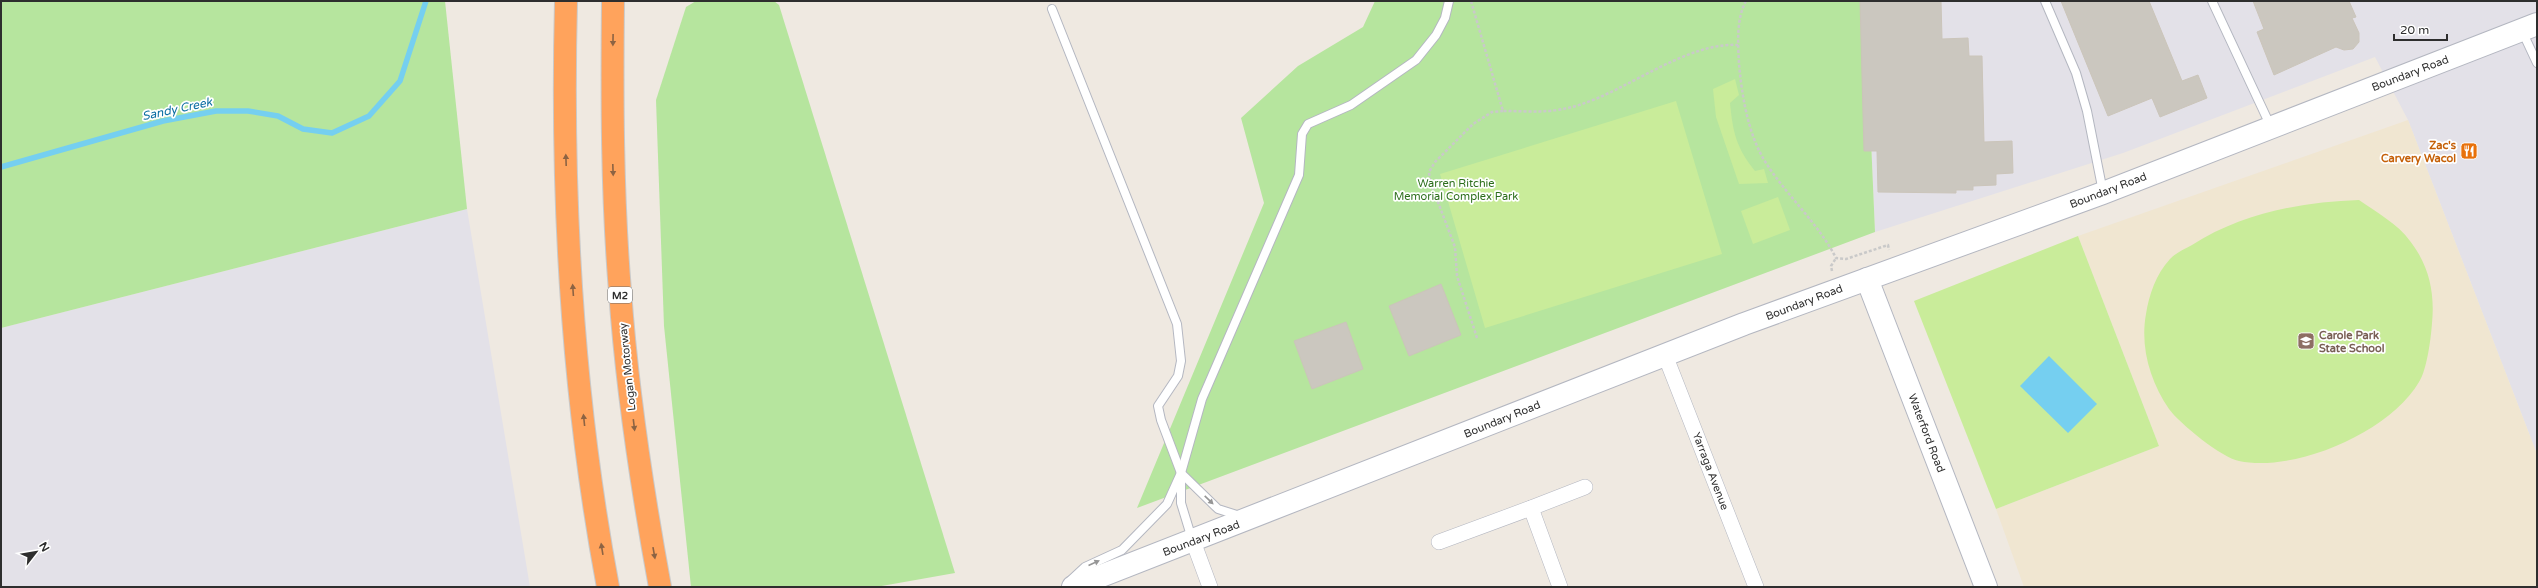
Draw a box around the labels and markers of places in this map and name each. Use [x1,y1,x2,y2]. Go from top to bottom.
place label: Zac's Carvery Wacol [2381,139,2457,166]
restaurant icon: Zac's Carvery Wacol [2459,141,2479,161]
place label: Carole Park State School [2319,329,2385,355]
school or university icon: Carole Park State School [2296,331,2316,351]

